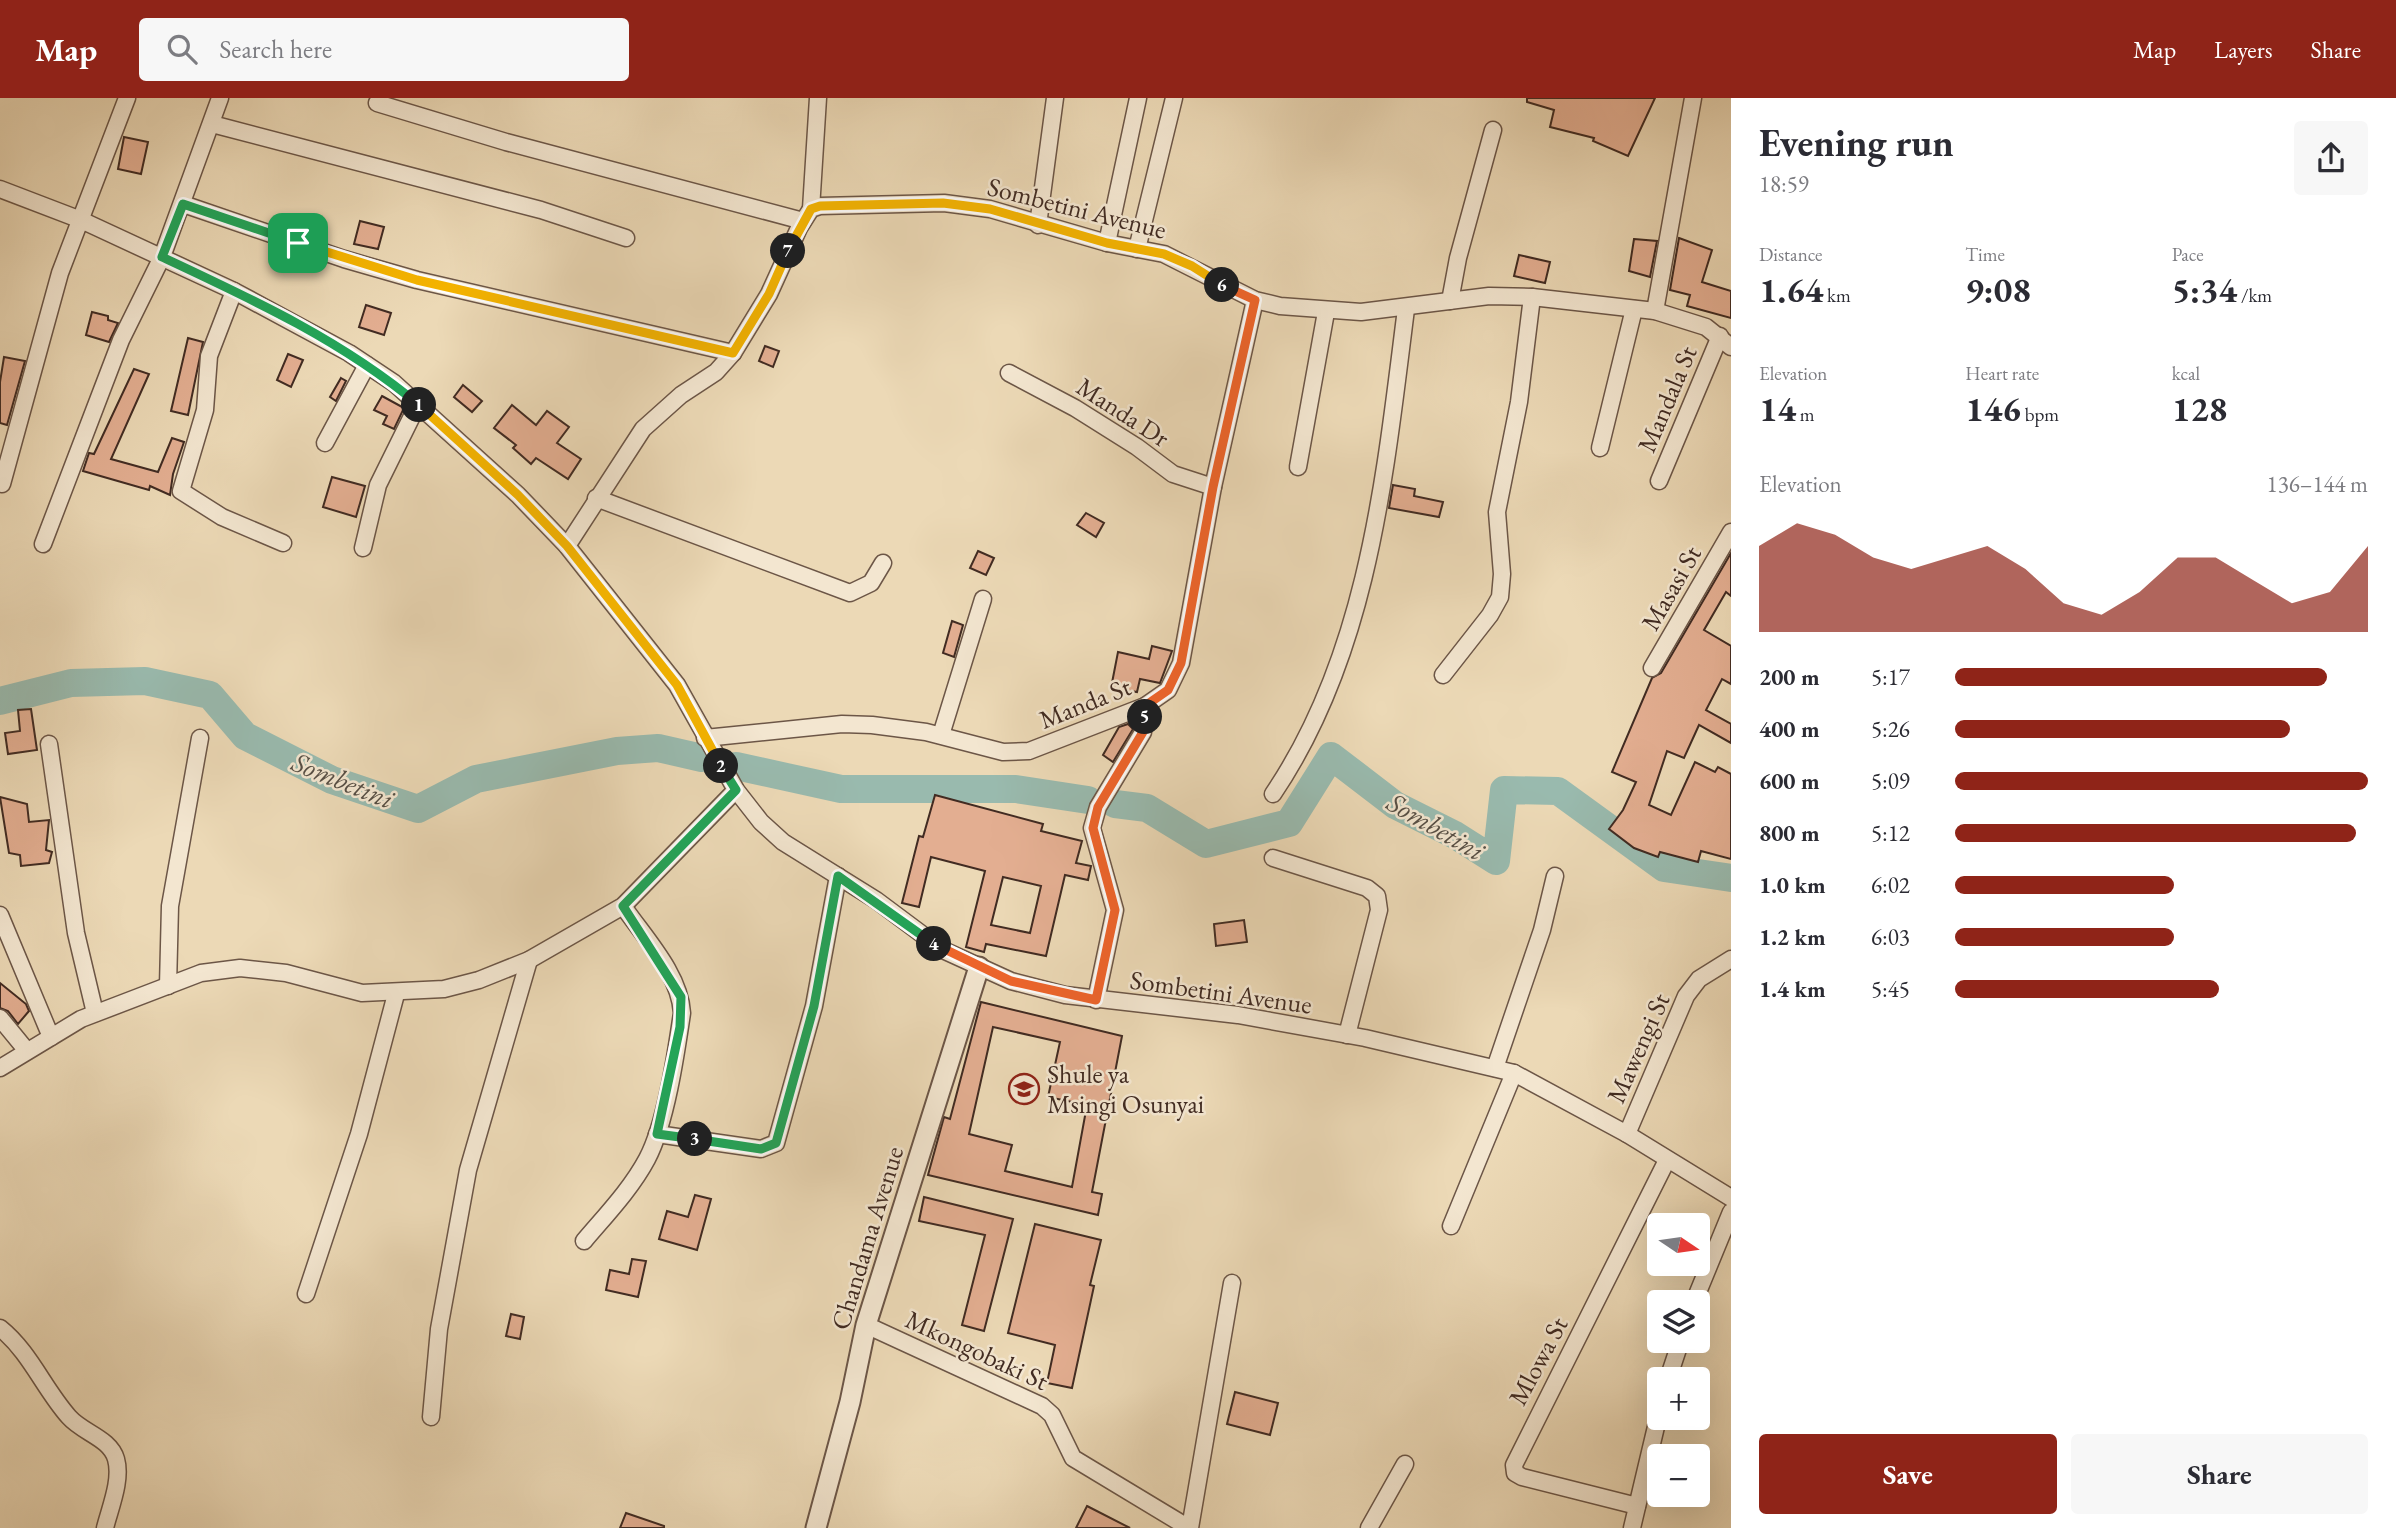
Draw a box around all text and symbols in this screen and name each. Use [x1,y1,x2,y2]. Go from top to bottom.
search box [139,18,629,81]
text: Map [35,28,97,71]
icon: search [163,30,201,68]
text: Search here [219,32,332,66]
text: Map [2133,34,2176,65]
text: Layers [2214,34,2273,65]
text: Share [2311,34,2361,65]
text: Evening run [1759,118,1954,167]
button: share [2294,121,2368,195]
street label: Sombetini Avenue [984,169,1170,247]
text: 18:59 [1759,169,1809,199]
pin [268,213,328,273]
icon: arrive [279,224,317,262]
pin: 7 [770,234,806,268]
text: 7 [782,238,793,263]
text: Distance [1759,242,1822,267]
text: Time [1965,242,2005,267]
text: Pace [2172,242,2204,267]
text: 1.64 [1759,267,1823,312]
text: 9:08 [1965,267,2031,312]
text: 5:34 [2172,267,2237,312]
pin: 6 [1204,268,1240,302]
text: 6 [1216,272,1227,297]
text: km [1823,283,1851,308]
text: /km [2237,283,2272,308]
street label: Mandala St [1629,341,1705,457]
text: Elevation [1759,361,1827,386]
text: Heart rate [1965,361,2039,386]
text: kcal [2172,361,2200,386]
street label: Manda Dr [1070,369,1176,455]
text: 14 [1759,386,1796,431]
text: 146 [1965,386,2021,431]
text: 128 [2172,386,2227,431]
pin: 1 [402,388,436,422]
text: 1 [413,392,424,417]
text: m [1796,402,1815,427]
text: bpm [2021,402,2059,427]
text: Elevation [1759,469,1842,499]
text: 136–144 m [2267,469,2368,499]
street label: Masasi St [1633,540,1709,636]
text: 200 m [1759,662,1820,692]
text: 5:17 [1871,662,1910,692]
street label: Manda St [1034,669,1136,737]
pin: 5 [1128,700,1162,734]
text: 5 [1139,704,1150,729]
text: 400 m [1759,714,1820,744]
text: 5:26 [1871,714,1910,744]
water label: Sombetini [286,743,401,817]
pin: 2 [704,748,738,784]
text: 2 [715,753,726,778]
text: 600 m [1759,766,1820,796]
text: 5:09 [1871,766,1910,796]
water label: Sombetini [1380,783,1493,869]
text: 800 m [1759,818,1820,848]
text: 5:12 [1871,818,1910,848]
text: 1.0 km [1759,870,1826,900]
text: 6:02 [1871,870,1910,900]
text: 1.2 km [1759,922,1826,952]
text: 6:03 [1871,922,1910,952]
pin: 4 [916,926,951,962]
text: 4 [928,931,939,956]
street label: Sombetini Avenue [1128,962,1314,1022]
text: 1.4 km [1759,974,1826,1004]
text: 5:45 [1871,974,1910,1004]
street label: Mawengi St [1599,988,1677,1108]
place label: Shule ya Msingi Osunyai [1047,1057,1204,1121]
school or university icon: Shule ya Msingi Osunyai [1007,1072,1041,1106]
pin: 3 [678,1122,712,1156]
text: 3 [689,1126,700,1151]
street label: Chandama Avenue [823,1142,911,1334]
north arrow [1647,1213,1710,1276]
map controls [1647,1213,1710,1507]
button: layers [1647,1290,1710,1353]
street label: Mkongobaki St [900,1302,1054,1398]
street label: Mlowa St [1501,1311,1575,1411]
button: + [1647,1367,1710,1430]
button: Save [1759,1434,2057,1514]
button: Share [2071,1434,2368,1514]
button: − [1647,1444,1710,1507]

